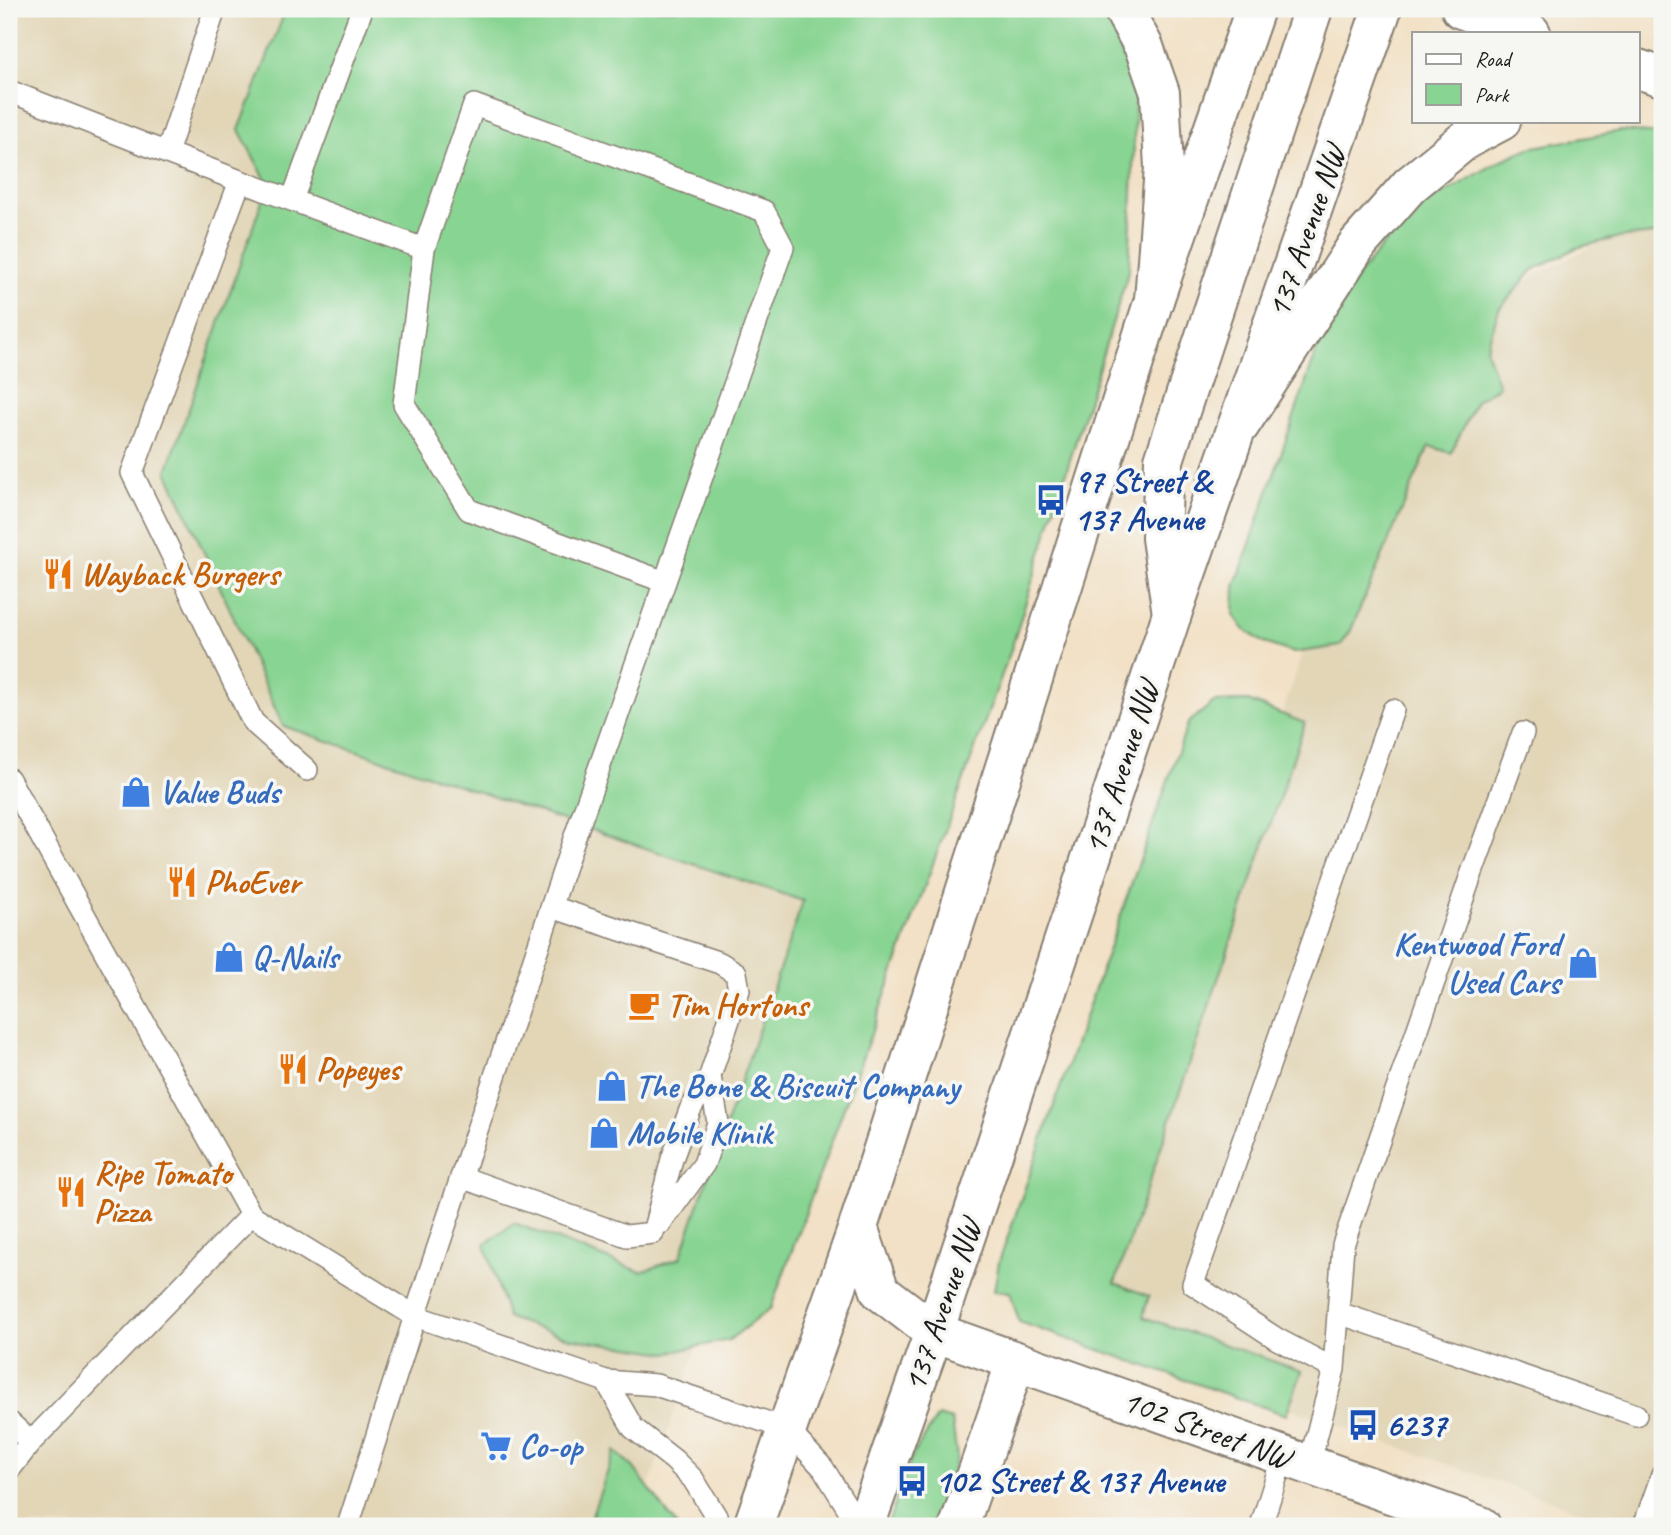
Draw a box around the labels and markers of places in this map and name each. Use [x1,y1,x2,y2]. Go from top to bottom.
place label: 97 Street & 137 Avenue [1074,460,1215,540]
bus stop icon: 97 Street & 137 Avenue [1034,483,1068,517]
place label: Wayback Burgers [81,553,282,595]
restaurant icon: Wayback Burgers [41,557,75,591]
place label: Value Buds [159,771,283,813]
shop icon: Value Buds [119,775,153,809]
place label: PhoEver [205,861,303,903]
restaurant icon: PhoEver [165,865,199,899]
place label: Kentwood Ford Used Cars [1393,923,1566,1003]
place label: Q-Nails [252,936,341,978]
shop icon: Q-Nails [212,940,246,974]
shop icon: Kentwood Ford Used Cars [1566,946,1600,980]
place label: Tim Hortons [667,984,811,1026]
cafe icon: Tim Hortons [627,988,661,1022]
place label: Popeyes [316,1048,403,1090]
restaurant icon: Popeyes [276,1052,310,1086]
place label: The Bone & Biscuit Company [635,1065,962,1107]
shop icon: The Bone & Biscuit Company [595,1069,629,1103]
place label: Mobile Klinik [627,1112,775,1154]
shop icon: Mobile Klinik [587,1116,621,1150]
place label: Ripe Tomato Pizza [94,1152,235,1232]
restaurant icon: Ripe Tomato Pizza [54,1175,88,1209]
place label: 6237 [1386,1404,1449,1446]
bus stop icon: 6237 [1346,1408,1380,1442]
place label: Co-op [519,1425,584,1467]
supermarket icon: Co-op [479,1429,513,1463]
place label: 102 Street & 137 Avenue [935,1460,1227,1502]
bus stop icon: 102 Street & 137 Avenue [895,1464,929,1498]

